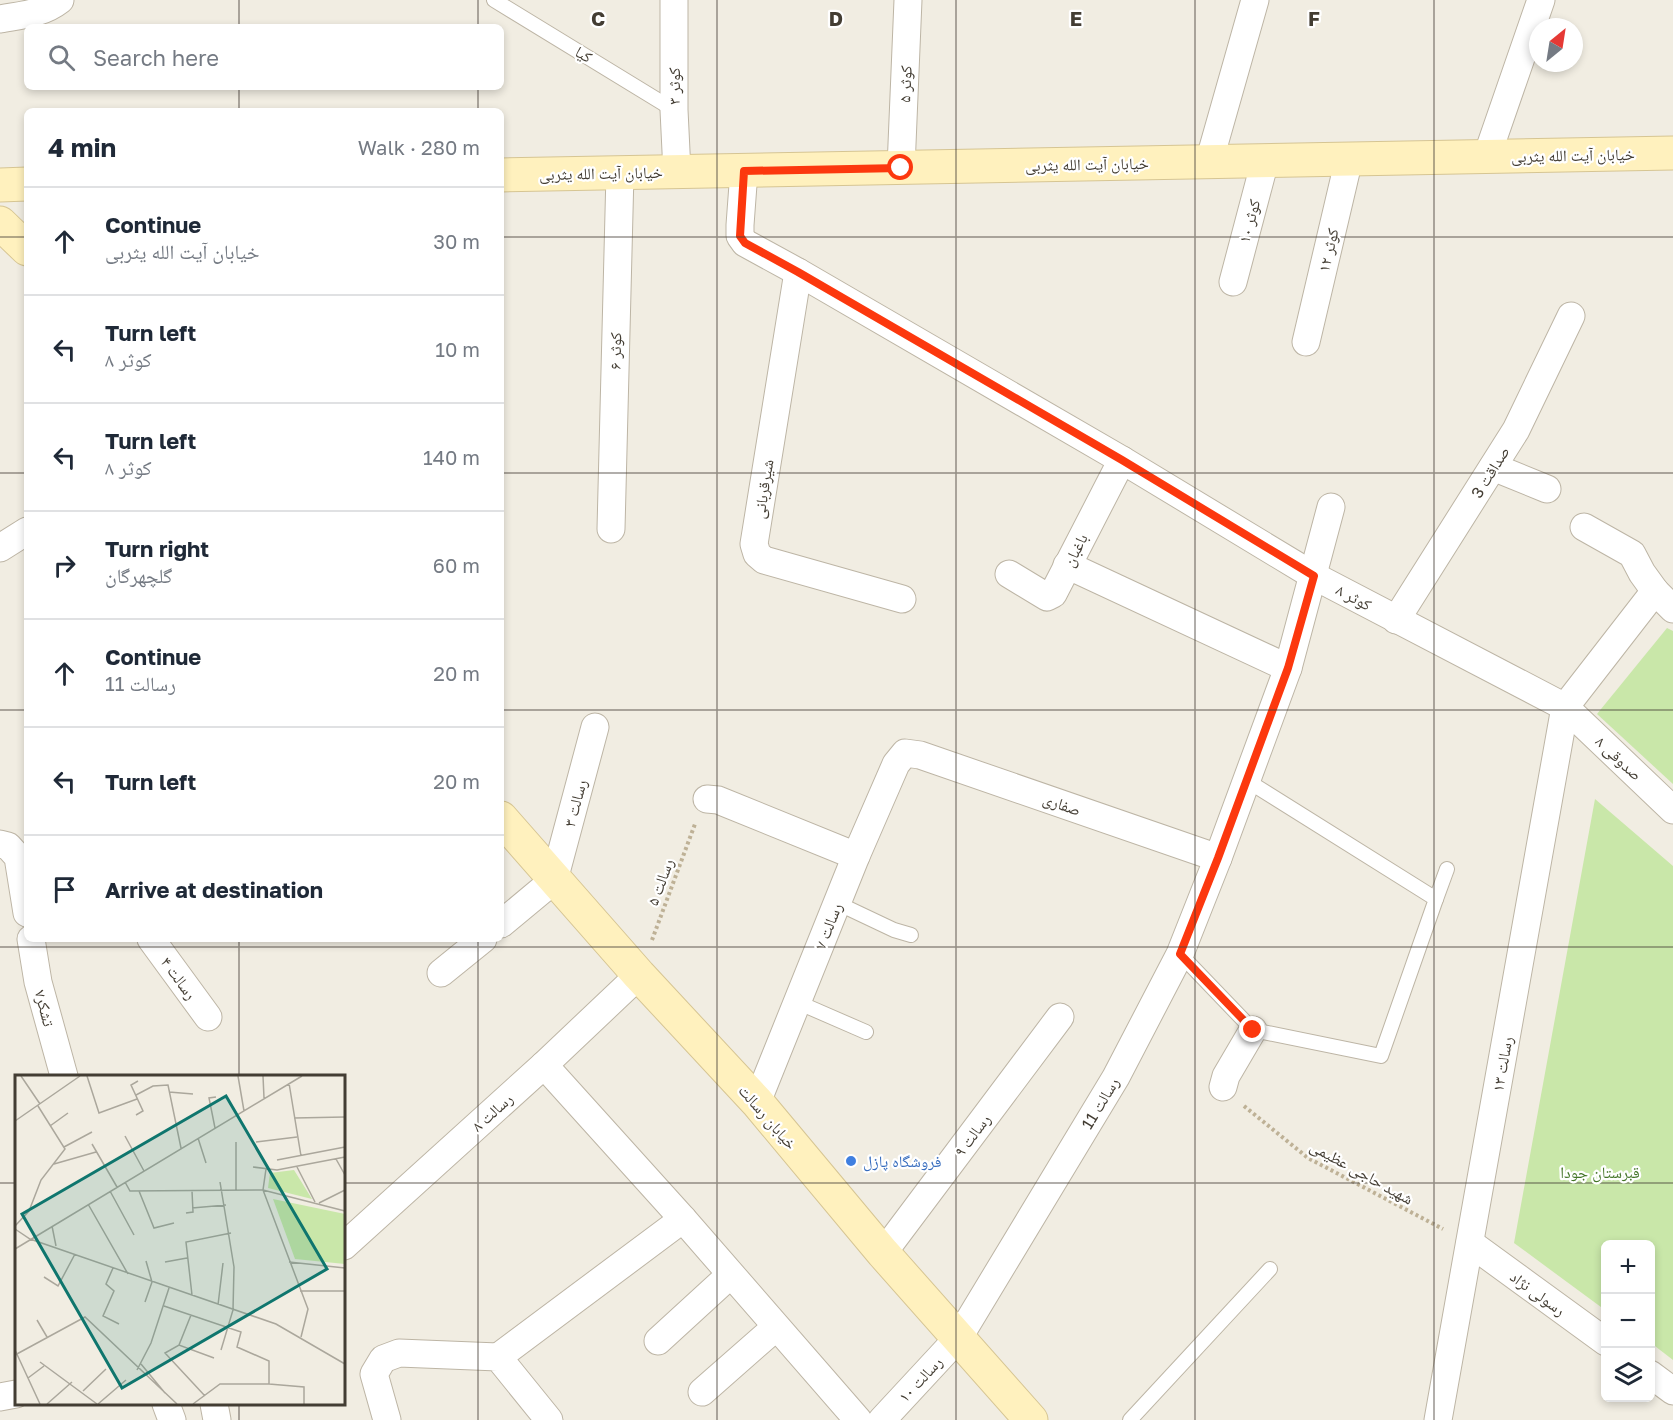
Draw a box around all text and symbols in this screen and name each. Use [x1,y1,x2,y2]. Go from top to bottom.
text: C [591,6,605,30]
text: D [829,6,843,30]
text: E [1070,6,1082,30]
text: F [1308,6,1320,30]
north arrow [1529,18,1583,72]
search box [24,24,504,90]
icon: search [45,41,78,74]
street label: کیا [572,41,597,67]
text: Search here [93,44,219,71]
street label: کوثر ۵ [894,65,916,103]
street label: کوثر ۳ [664,67,684,105]
text: 4 min [48,132,116,163]
text: Walk · 280 m [358,135,480,159]
street label: خیابان آیت الله یثربی [1511,144,1635,167]
street label: خیابان آیت الله یثربی [1025,153,1149,176]
route start [887,154,913,180]
street label: خیابان آیت الله یثربی [539,162,663,185]
street label: کوثر ۱۰ [1234,197,1265,245]
text: Continue [105,211,201,238]
icon: ahead [48,225,81,258]
street label: کوثر ۱۲ [1313,226,1343,274]
text: 30 m [433,229,480,253]
text: خیابان آیت الله یثربی [105,239,260,263]
text: Turn left [105,319,196,346]
street label: کوثر ۶ [605,332,625,370]
icon: left [48,333,81,366]
text: 10 m [435,337,480,361]
text: کوثر ۸ [105,347,152,371]
text: Turn left [105,427,196,454]
icon: left [48,441,81,474]
street label: صداقت 3 [1466,442,1514,502]
text: 140 m [423,445,480,469]
text: کوثر ۸ [105,455,152,479]
street label: شیرقربانی [748,458,779,520]
street label: باغبان [1058,530,1093,570]
text: Turn right [105,535,209,562]
icon: right [48,549,81,582]
text: 60 m [433,553,480,577]
text: گلچهرگان [105,563,172,587]
street label: کوثر ۸ [1333,579,1375,615]
text: Continue [105,643,201,670]
icon: ahead [48,657,81,690]
text: 20 m [433,661,480,685]
text: رسالت 11 [105,671,176,695]
street label: صدوقی ۸ [1591,731,1647,785]
icon: left [48,765,81,798]
text: Turn left [105,768,196,795]
text: 20 m [433,769,480,793]
street label: رسالت ۳ [559,777,591,829]
street label: صفاری [1040,788,1084,821]
street label: رسالت ۵ [642,856,678,908]
icon: arrive [48,873,81,906]
text: Arrive at destination [105,876,323,903]
street label: رسالت ۷ [810,900,846,952]
street label: رسالت ۴ [157,953,201,1003]
street label: تشکر۷ [31,987,60,1029]
route end [1239,1016,1265,1042]
street label: رسالت ۱۳ [1487,1035,1517,1093]
street label: رسالت 11 [1077,1074,1123,1132]
inset map [15,1075,345,1405]
street label: خیابان رسالت [734,1081,801,1154]
street label: رسالت ۸ [467,1088,517,1136]
street label: رسالت ۹ [949,1110,995,1160]
street label: شهید حاجی عظیمی [1306,1135,1417,1209]
place label: فروشگاه پازل [863,1151,941,1172]
marker: فروشگاه پازل [844,1154,858,1168]
park label: قبرستان جودا [1560,1162,1640,1183]
map controls [1601,1240,1655,1402]
button: + [1601,1240,1655,1294]
street label: رسولی نژاد [1506,1266,1570,1321]
button: − [1601,1294,1655,1348]
button: layers [1601,1348,1655,1402]
street label: رسالت ۱۰ [894,1352,946,1406]

